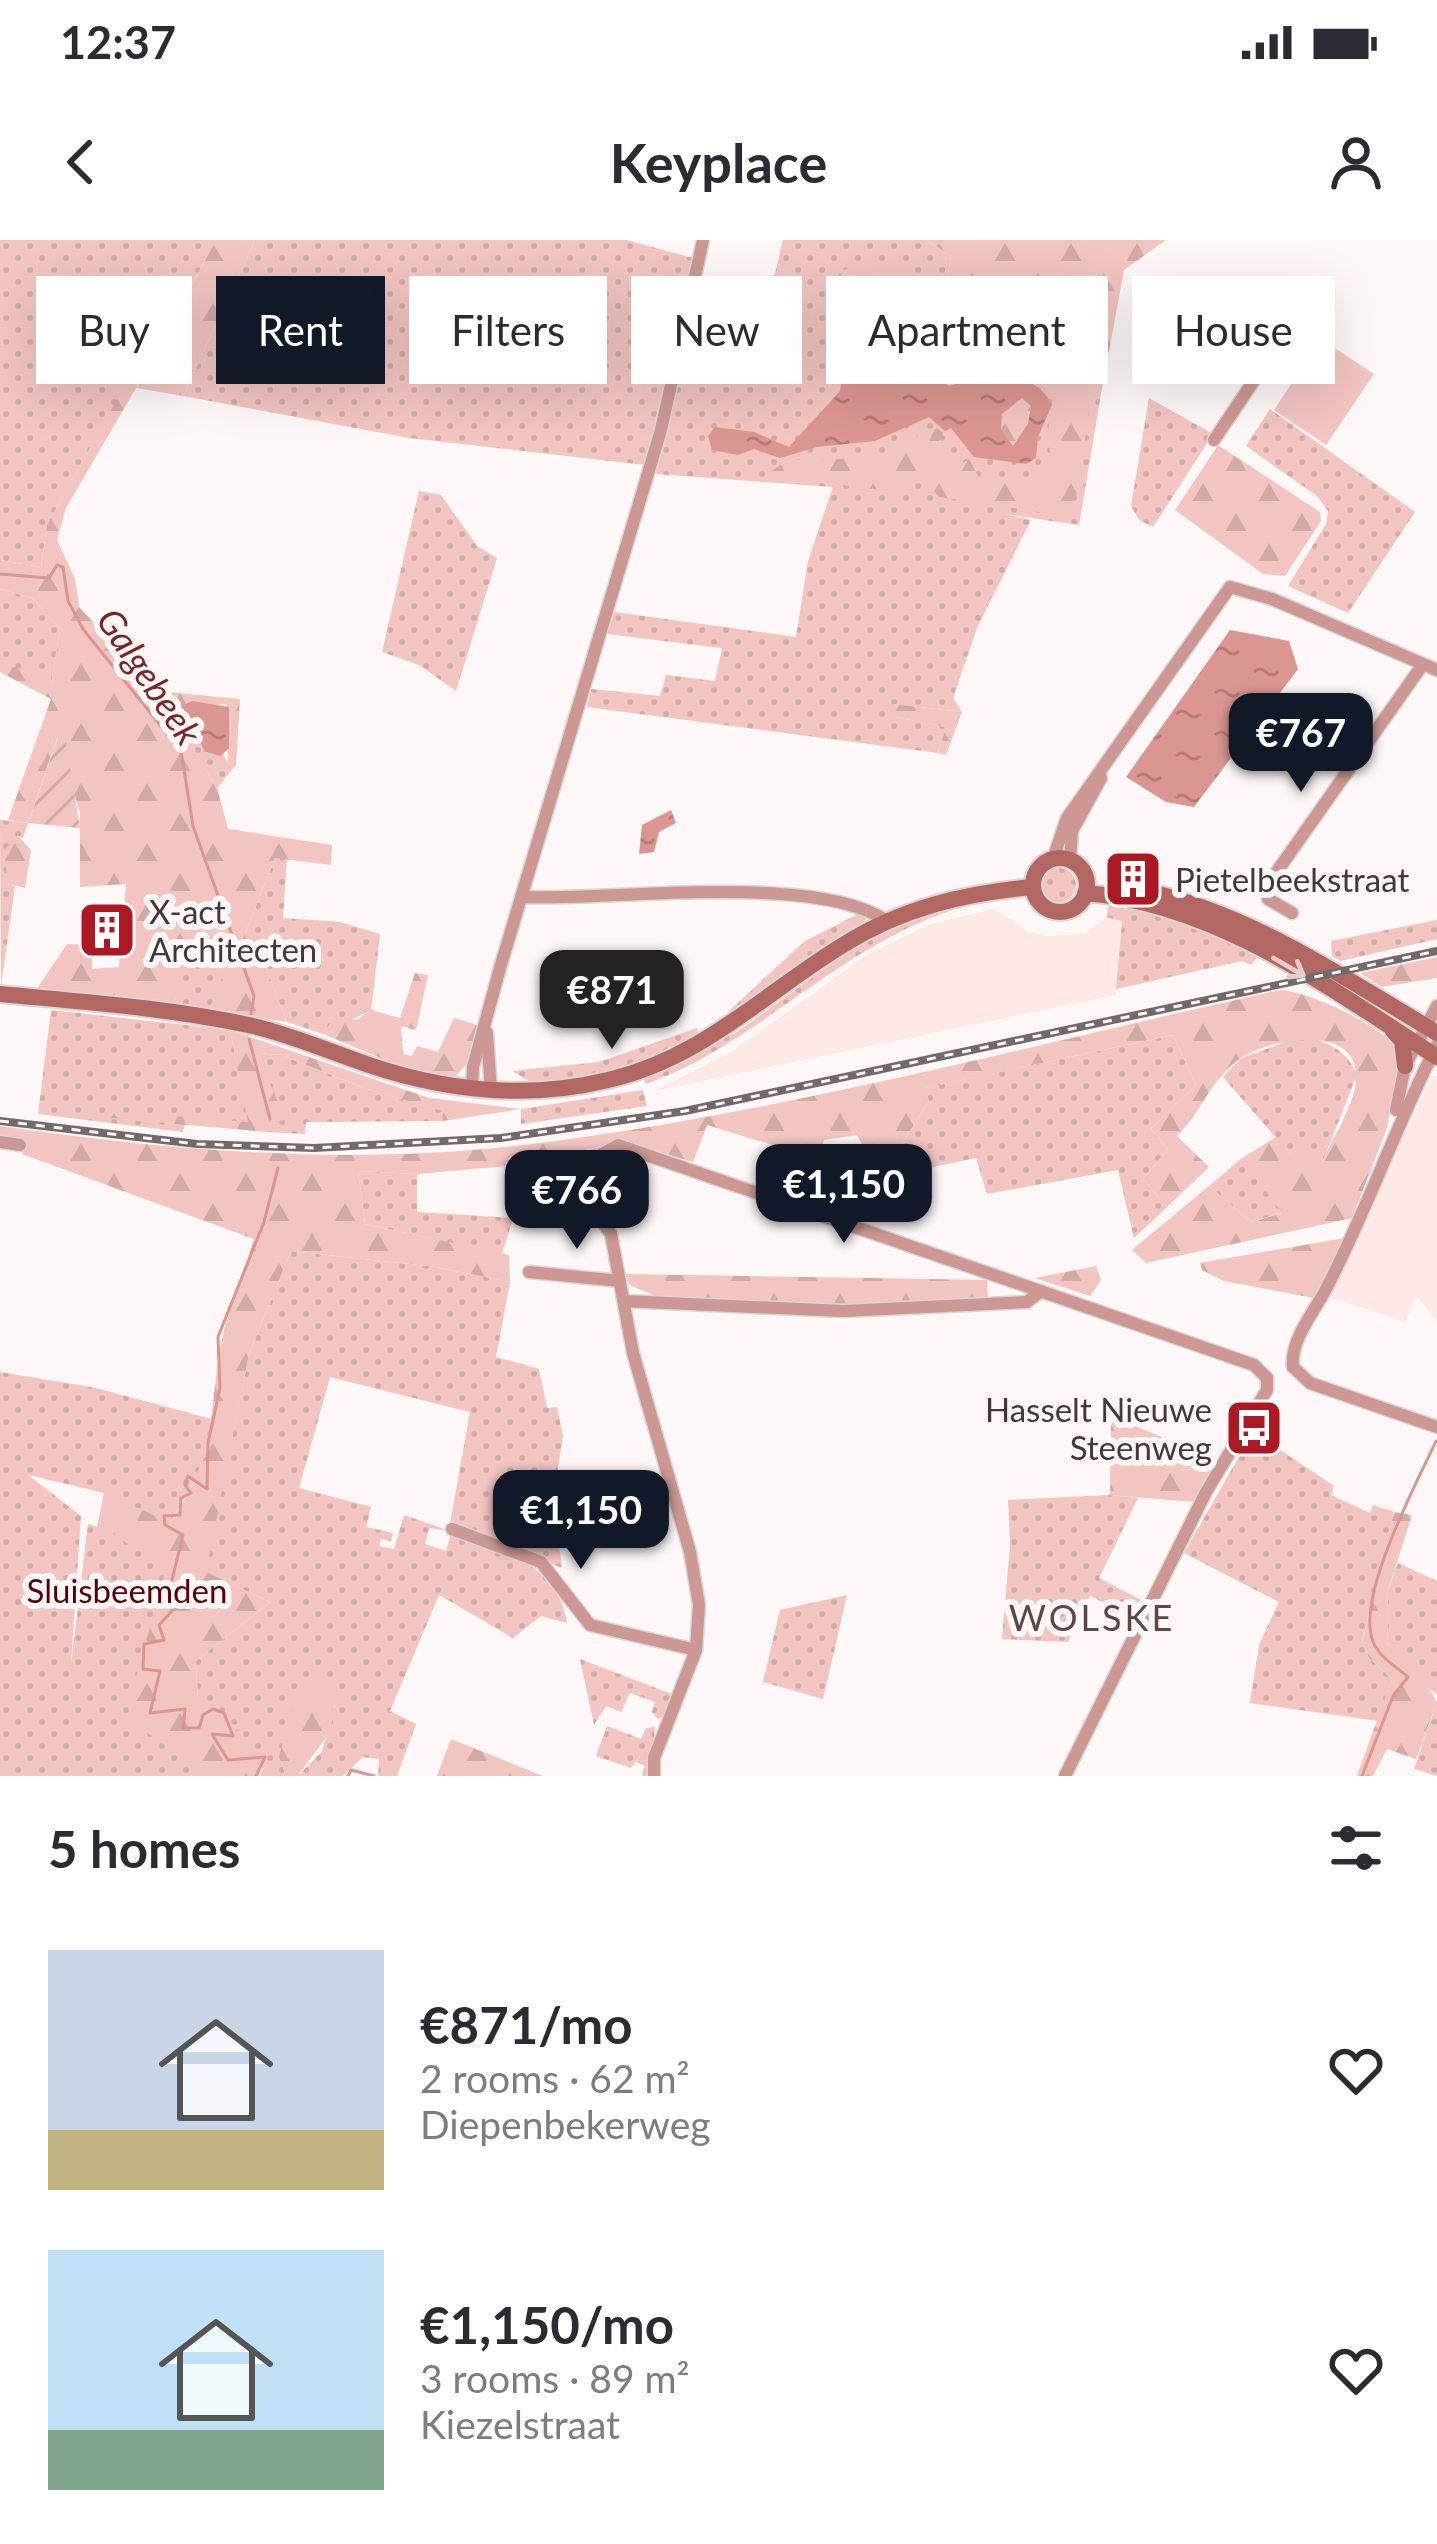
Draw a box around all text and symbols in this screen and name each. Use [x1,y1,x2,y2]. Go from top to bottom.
text: 12:37 [60,15,176,69]
icon: back [48,129,114,195]
icon: person [1323,129,1389,195]
text: Keyplace [610,130,827,195]
chip: Buy [36,276,192,384]
chip: Rent [216,276,385,384]
chip: Filters [409,276,607,384]
chip: New [631,276,802,384]
chip: Apartment [826,276,1108,384]
chip: House [1132,276,1335,384]
water label: Galgebeek [88,599,212,754]
pin: €767 [1230,693,1372,795]
text: €767 [1256,709,1346,755]
building icon: Pietelbeekstraat [1102,848,1164,910]
place label: Pietelbeekstraat [1175,859,1409,899]
place label: X-act Architecten [149,891,317,969]
building icon: X-act Architecten [76,899,138,961]
pin: €871 [541,950,683,1052]
one-way arrow [1271,956,1306,980]
text: €871 [567,966,657,1012]
pin: €1,150 [746,1144,942,1246]
pin: €766 [506,1150,648,1252]
text: €1,150 [783,1160,905,1206]
text: €766 [532,1166,622,1212]
place label: Hasselt Nieuwe Steenweg [985,1389,1212,1467]
bus stop icon: Hasselt Nieuwe Steenweg [1223,1397,1285,1459]
pin: €1,150 [483,1470,679,1572]
text: €1,150 [520,1486,642,1532]
park label: Sluisbeemden [27,1570,227,1610]
district label: WOLSKE [1009,1595,1175,1639]
icon: filters [1323,1815,1389,1881]
text: 5 homes [48,1818,240,1879]
text: €871/mo [420,1994,633,2055]
icon: home [144,1998,288,2142]
icon: heart [1323,2037,1389,2103]
text: 2 rooms · 62 m² [420,2055,690,2101]
text: Diepenbekerweg [420,2101,711,2147]
text: €1,150/mo [420,2294,674,2355]
icon: home [144,2298,288,2442]
icon: heart [1323,2337,1389,2403]
text: 3 rooms · 89 m² [420,2355,690,2401]
text: Kiezelstraat [420,2401,620,2447]

